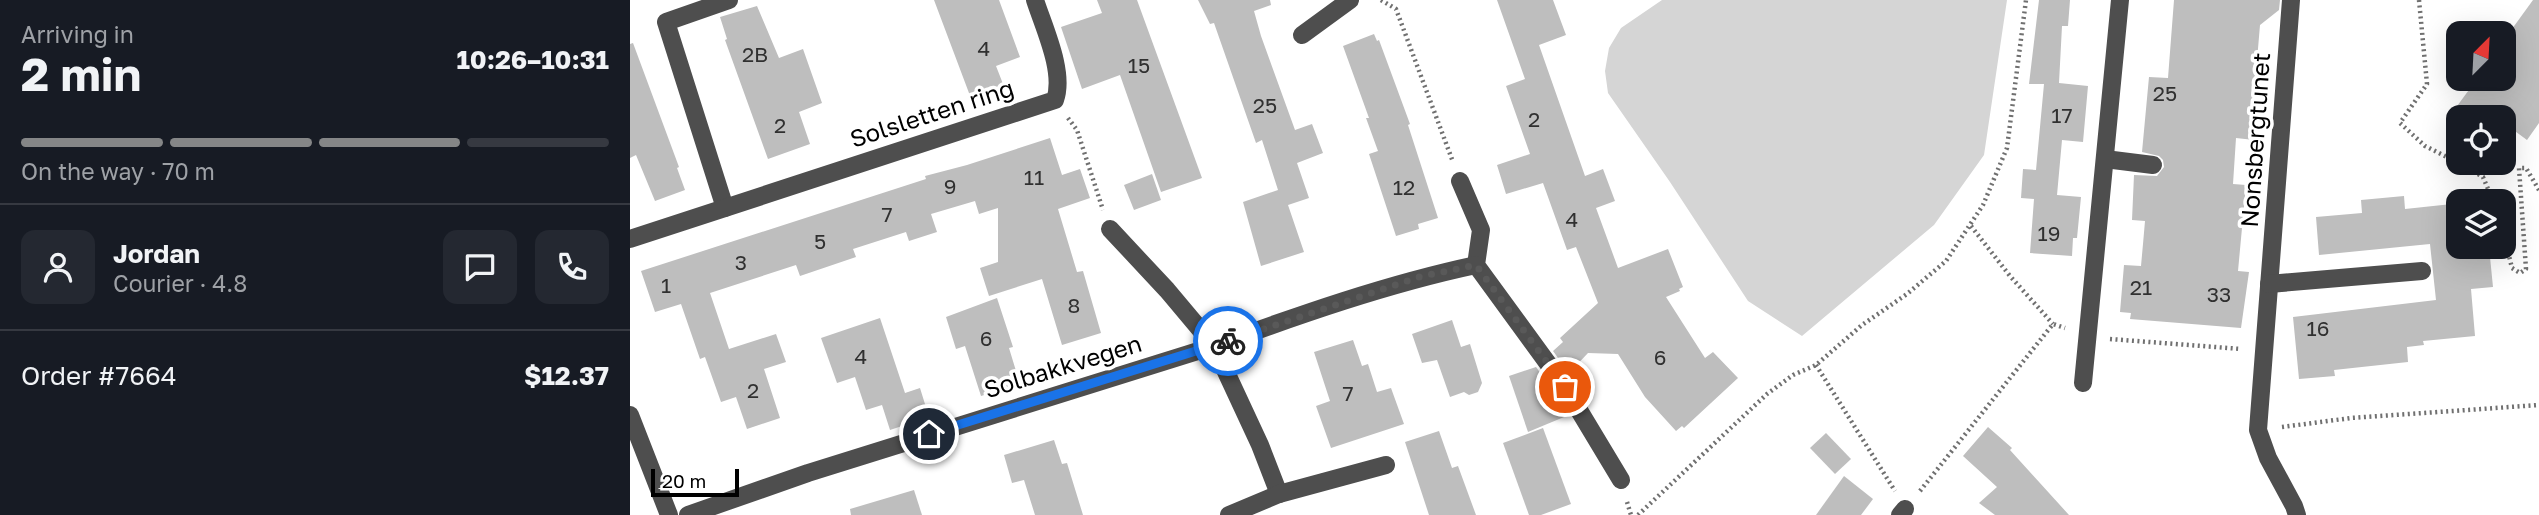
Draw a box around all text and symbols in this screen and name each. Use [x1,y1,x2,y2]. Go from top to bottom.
text: Arriving in [21,20,134,48]
north arrow [2446,21,2516,91]
map controls [2446,21,2516,259]
house number: 4 [978,35,990,61]
house number: 2B [742,41,768,67]
text: 10:26–10:31 [456,44,609,75]
text: 2 min [21,46,141,101]
house number: 15 [1128,52,1150,78]
street label: Nonsbergtunet [2234,52,2275,228]
street label: Solsletten ring [846,72,1017,153]
house number: 25 [2153,80,2177,106]
house number: 25 [1253,92,1277,118]
house number: 17 [2051,102,2073,128]
button: locate [2446,105,2516,175]
house number: 2 [1528,106,1540,132]
house number: 2 [774,112,786,138]
text: On the way · 70 m [21,157,215,185]
house number: 11 [1024,164,1044,190]
house number: 9 [944,173,956,199]
house number: 12 [1393,174,1415,200]
button: layers [2446,189,2516,259]
house number: 7 [881,201,893,227]
house number: 4 [1566,206,1578,232]
house number: 19 [2038,220,2060,246]
house number: 5 [814,228,826,254]
button: person [21,230,95,304]
button: chat [443,230,517,304]
button: phone [535,230,609,304]
text: Jordan [113,238,200,269]
house number: 3 [735,249,747,275]
text: Courier · 4.8 [113,269,247,297]
house number: 1 [661,272,671,298]
house number: 21 [2130,274,2152,300]
house number: 33 [2207,281,2231,307]
house number: 8 [1068,292,1080,318]
courier [1193,306,1263,376]
house number: 16 [2307,315,2329,341]
icon: bike [1209,322,1247,360]
house number: 6 [980,325,992,351]
street label: Solbakkvegen [980,328,1145,403]
house number: 4 [855,343,867,369]
house number: 6 [1654,344,1666,370]
pin [1535,357,1595,417]
text: Order #7664 [21,360,177,391]
text: $12.37 [524,360,609,391]
icon: bag [1546,368,1584,406]
house number: 2 [747,377,759,403]
house number: 7 [1342,380,1354,406]
pin [899,404,959,464]
icon: home [910,415,948,453]
scale bar [651,466,738,498]
text: 20 m [662,469,706,492]

